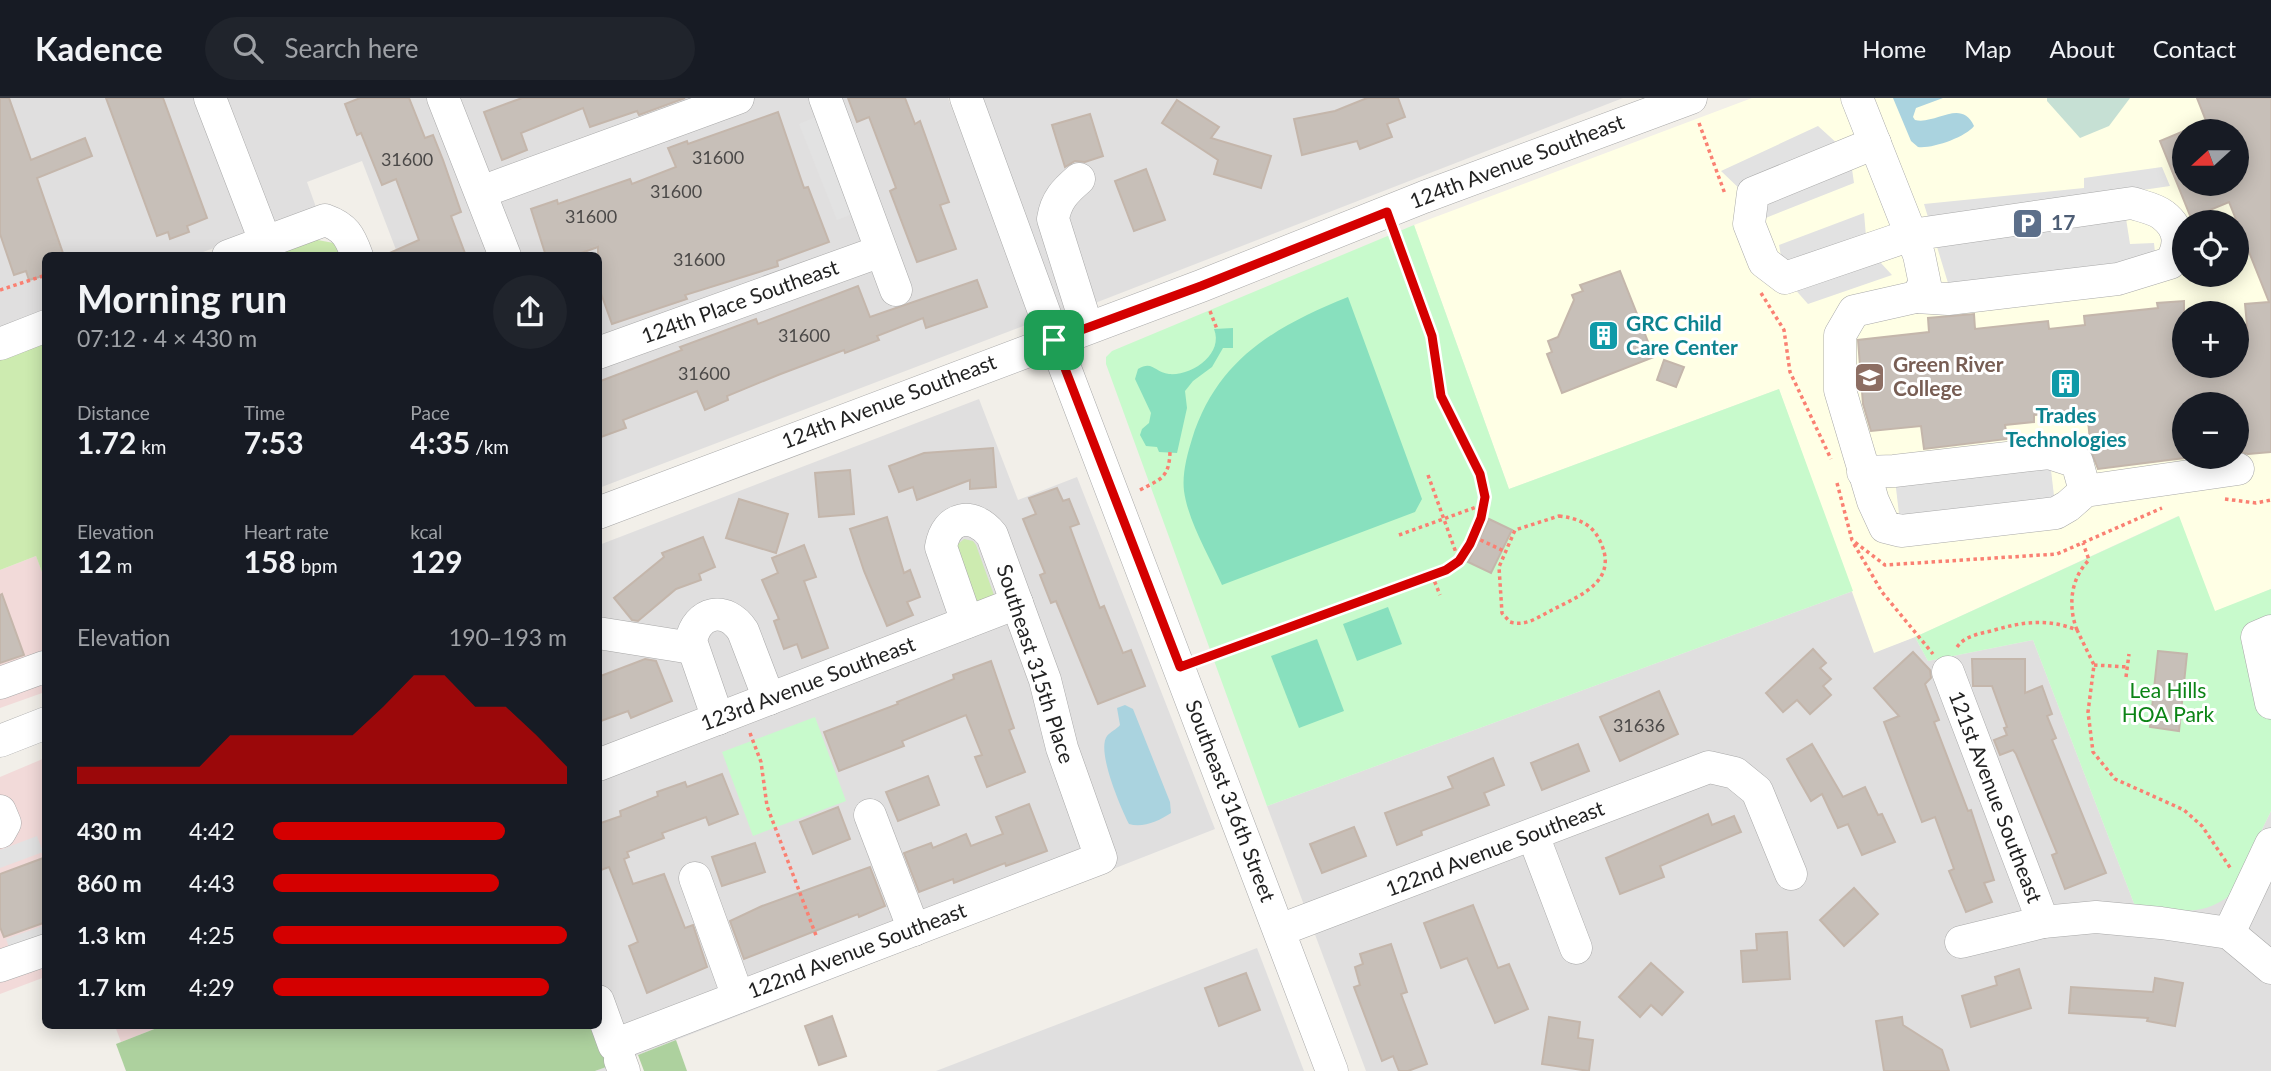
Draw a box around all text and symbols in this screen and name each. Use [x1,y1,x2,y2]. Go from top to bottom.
search box [205,17,695,80]
text: Kadence [35,28,163,68]
icon: search [229,29,267,67]
text: Search here [285,32,419,64]
text: Home [1862,34,1926,63]
text: Map [1964,34,2012,63]
text: About [2050,34,2115,63]
text: Contact [2153,34,2236,63]
street label: 124th Avenue Southeast [1406,108,1628,213]
north arrow [2172,119,2249,196]
map controls [2172,119,2249,469]
house number: 31600 [692,146,744,168]
house number: 31600 [381,148,433,170]
house number: 31600 [650,180,702,202]
house number: 31600 [565,205,617,227]
parking icon: 17 [2011,206,2045,240]
place label: 17 [2051,209,2075,234]
button: locate [2172,210,2249,287]
house number: 31600 [673,248,725,270]
street label: 124th Place Southeast [638,253,842,348]
text: Morning run [77,275,287,321]
button: share [493,275,567,349]
button: + [2172,301,2249,378]
pin [1024,310,1084,370]
place label: GRC Child Care Center [1626,310,1738,359]
building icon: GRC Child Care Center [1586,319,1620,353]
icon: arrive [1035,321,1073,359]
text: 07:12 · 4 × 430 m [77,324,257,352]
house number: 31600 [778,324,830,346]
street label: 124th Avenue Southeast [778,348,1000,453]
place label: Green River College [1893,351,2004,400]
school or university icon: Green River College [1853,360,1887,394]
house number: 31600 [678,362,730,384]
building icon: Trades Technologies [2049,367,2083,401]
button: − [2172,392,2249,469]
text: Distance [77,401,150,424]
text: Time [244,401,285,424]
text: Pace [410,401,450,424]
place label: Trades Technologies [2005,402,2127,451]
text: 1.72 [77,424,136,460]
text: 7:53 [244,424,304,460]
text: 4:35 [410,424,470,460]
text: km [136,435,166,458]
text: /km [470,435,509,458]
text: Elevation [77,520,154,543]
text: Heart rate [244,520,329,543]
text: kcal [410,520,442,543]
text: 12 [77,543,112,579]
text: 158 [244,543,296,579]
text: 129 [410,543,463,579]
text: m [112,554,132,577]
text: bpm [296,554,338,577]
street label: Southeast 315th Place [992,561,1080,766]
text: Elevation [77,623,170,651]
text: 190–193 m [449,623,567,651]
street label: 123rd Avenue Southeast [697,630,919,735]
park label: Lea Hills HOA Park [2122,677,2215,726]
street label: 121st Avenue Southeast [1944,687,2049,906]
street label: Southeast 316th Street [1181,696,1282,905]
house number: 31636 [1613,714,1665,736]
street label: 122nd Avenue Southeast [1382,794,1608,901]
text: 430 m [77,817,142,845]
text: 4:42 [189,817,235,845]
text: 860 m [77,869,142,897]
text: 4:43 [189,869,235,897]
street label: 122nd Avenue Southeast [744,896,970,1003]
text: 1.3 km [77,921,146,949]
text: 4:25 [189,921,235,949]
text: 1.7 km [77,973,146,1001]
text: 4:29 [189,973,235,1001]

